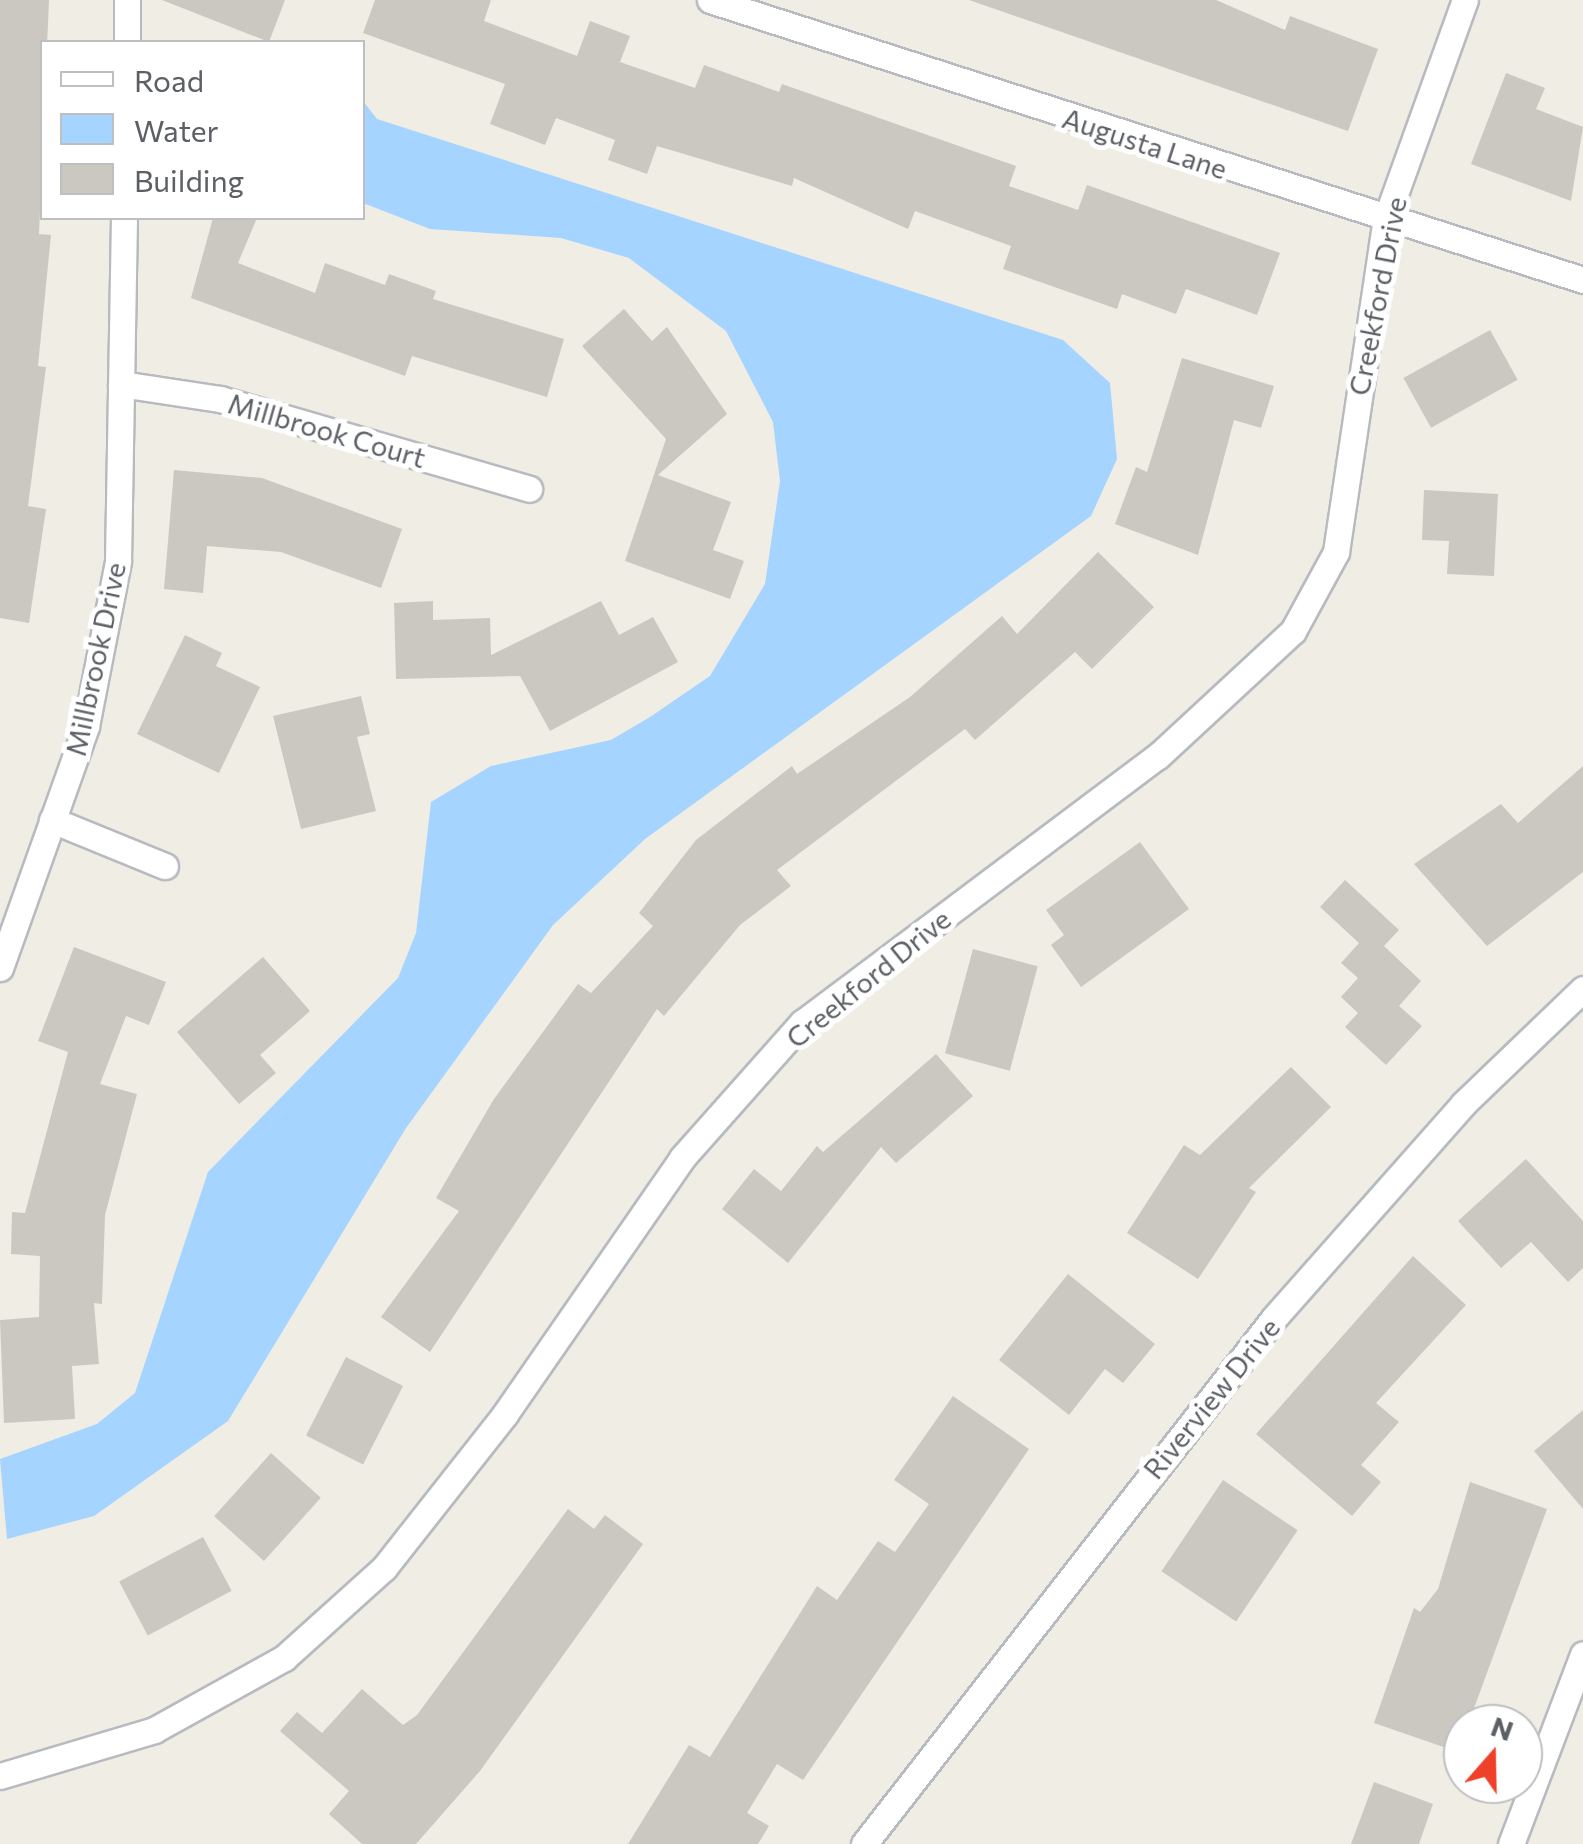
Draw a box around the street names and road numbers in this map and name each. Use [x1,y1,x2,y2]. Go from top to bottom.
street label: Augusta Lane [1058,101,1232,185]
street label: Creekford Drive [1341,194,1413,398]
street label: Millbrook Court [224,386,430,474]
street label: Millbrook Drive [58,559,132,759]
street label: Creekford Drive [779,902,957,1054]
street label: Riverview Drive [1136,1311,1286,1485]

